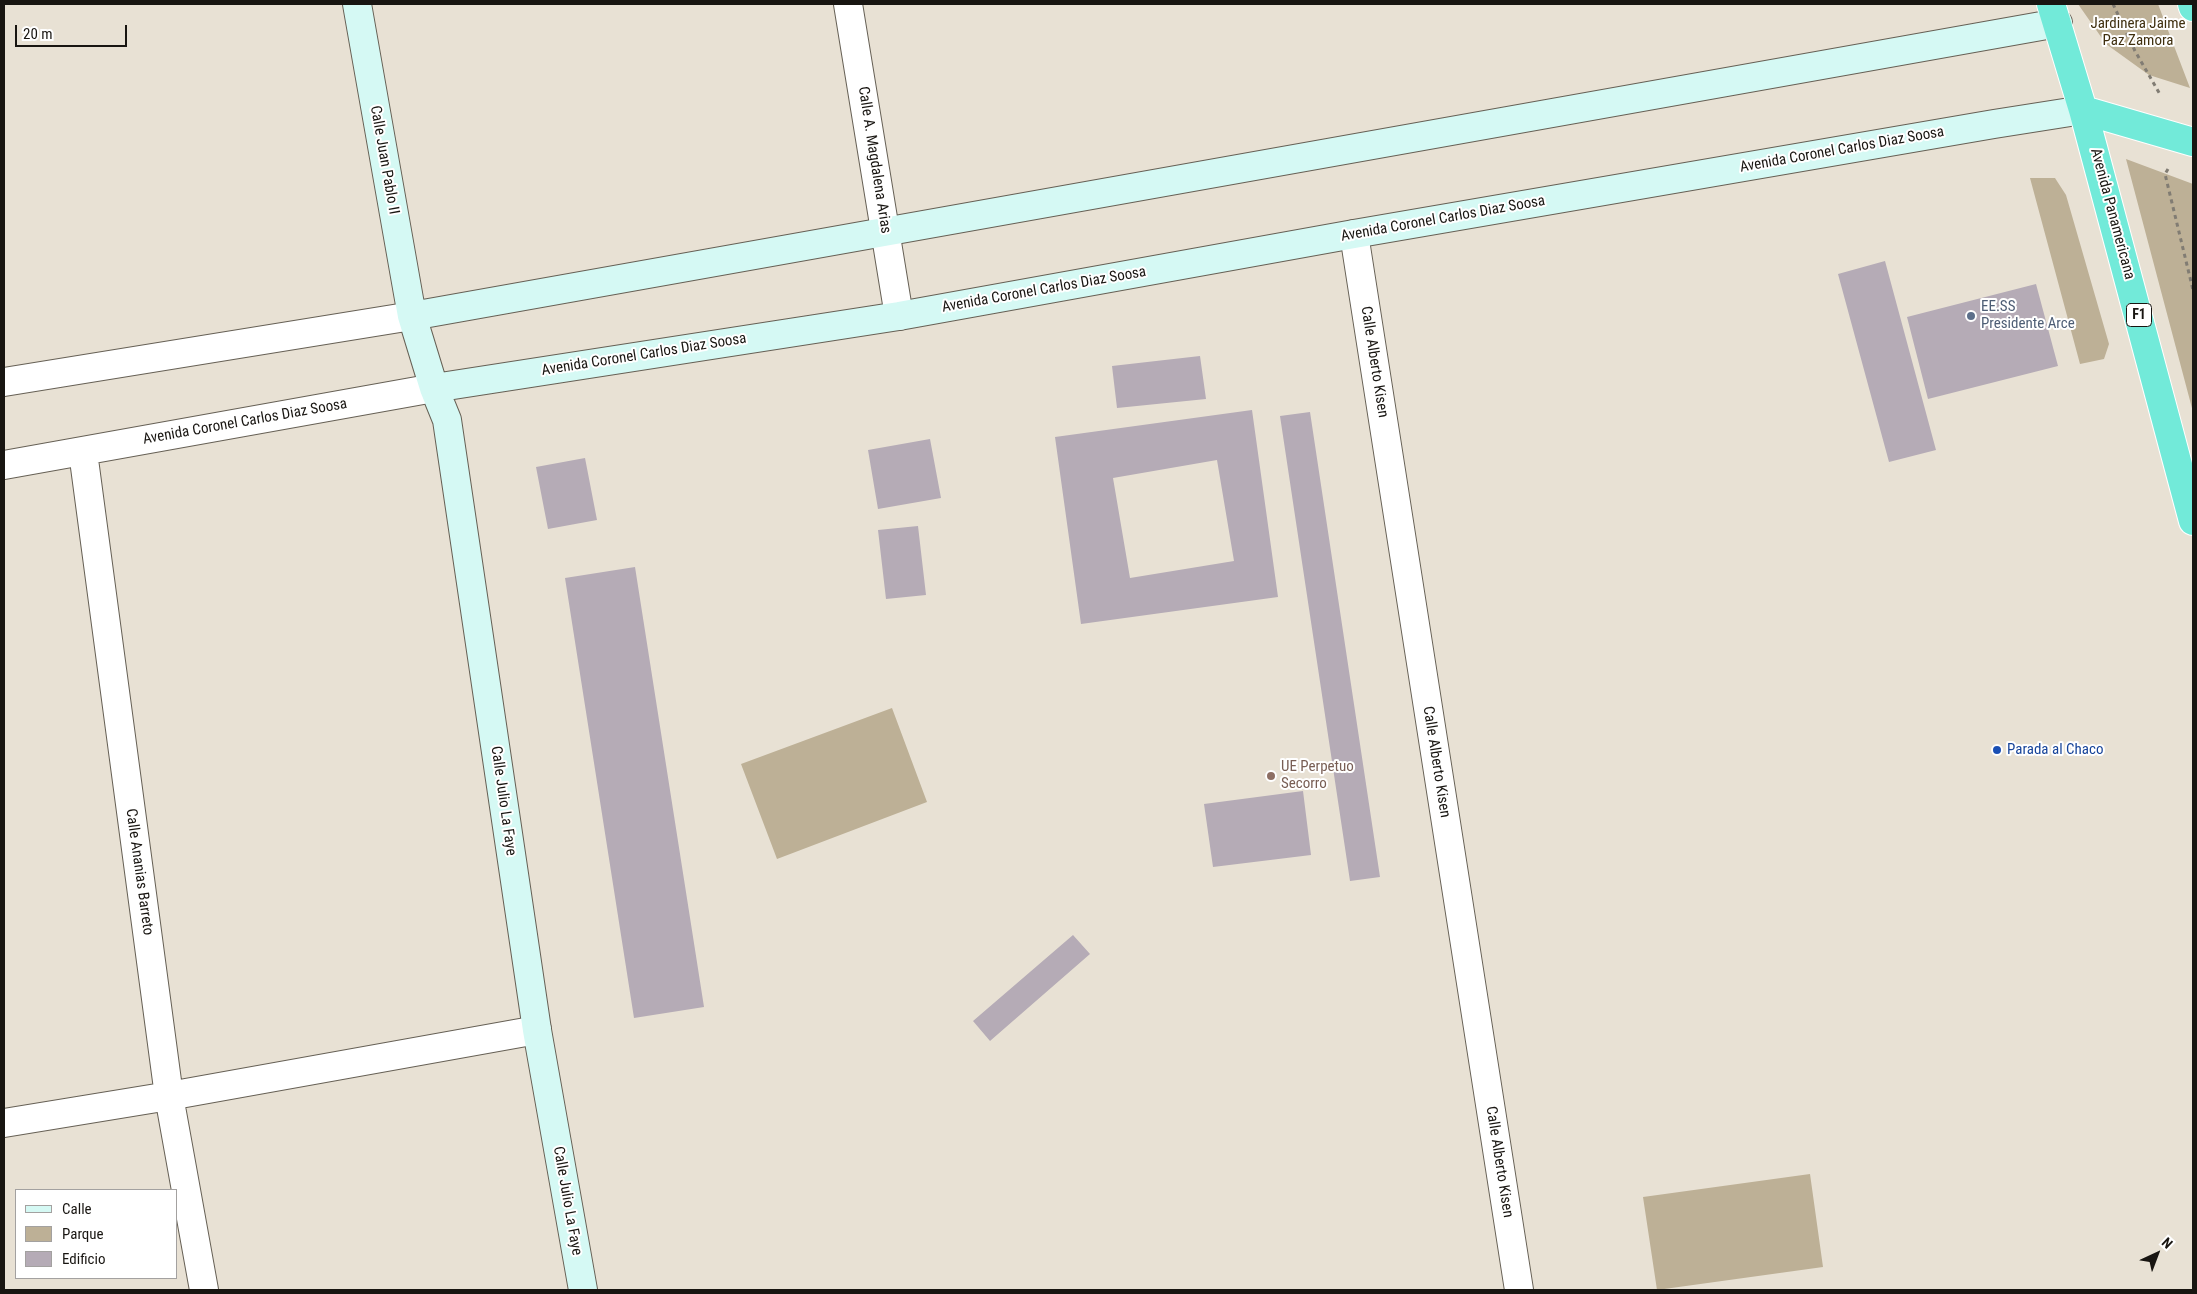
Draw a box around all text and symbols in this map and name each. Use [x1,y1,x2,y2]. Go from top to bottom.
scale bar [18,15,130,47]
park label: Jardinera Jaime Paz Zamora [2090,15,2186,50]
text: 20 m [23,25,53,43]
street label: Calle A. Magdalena Arias [853,85,895,235]
street label: Calle Juan Pablo II [366,104,402,216]
street label: Avenida Coronel Carlos Diaz Soosa [1738,123,1946,177]
street label: Avenida Panamericana [2086,146,2138,282]
street label: Avenida Coronel Carlos Diaz Soosa [1339,192,1547,246]
street label: Avenida Coronel Carlos Diaz Soosa [940,263,1148,317]
place label: EE.SS Presidente Arce [1981,298,2075,333]
road number: F1 [2126,304,2152,326]
street label: Calle Alberto Kisen [1356,305,1392,419]
marker: EE.SS Presidente Arce [1965,310,1977,322]
street label: Avenida Coronel Carlos Diaz Soosa [540,330,748,380]
street label: Avenida Coronel Carlos Diaz Soosa [141,395,349,449]
street label: Calle Alberto Kisen [1418,705,1454,819]
place label: Parada al Chaco [2007,741,2103,759]
marker: Parada al Chaco [1991,744,2003,756]
street label: Calle Julio La Faye [486,745,520,857]
place label: UE Perpetuo Secorro [1281,758,1354,793]
marker: UE Perpetuo Secorro [1265,770,1277,782]
street label: Calle Ananias Barreto [121,808,157,936]
street label: Calle Alberto Kisen [1481,1105,1517,1219]
street label: Calle Julio La Faye [549,1145,585,1257]
legend [15,1189,178,1279]
text: Calle [62,1200,92,1218]
text: Parque [62,1225,104,1243]
north arrow [2132,1229,2182,1279]
text: N [2159,1234,2176,1252]
text: Edificio [62,1250,105,1268]

